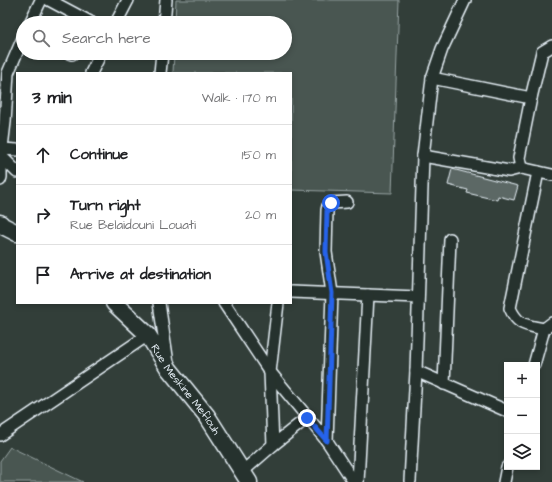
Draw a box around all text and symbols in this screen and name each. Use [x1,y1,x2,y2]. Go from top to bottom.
search box [16,16,292,60]
icon: search [30,27,52,49]
text: Search here [62,28,151,49]
text: 3 min [32,86,72,110]
text: Walk · 170 m [202,89,276,107]
icon: ahead [32,144,54,166]
text: Continue [70,144,128,165]
text: 150 m [242,146,276,164]
route start [322,194,340,212]
text: Turn right [70,195,141,216]
icon: right [32,204,54,226]
text: 20 m [245,206,276,224]
text: Rue Belaidouni Louati [70,216,196,234]
icon: arrive [32,264,54,286]
text: Arrive at destination [70,264,211,285]
street label: Rue Meskine Meflouh [147,341,224,438]
map controls [504,362,540,470]
button: + [504,362,540,398]
button: − [504,398,540,434]
route end [298,409,316,427]
button: layers [504,434,540,470]

